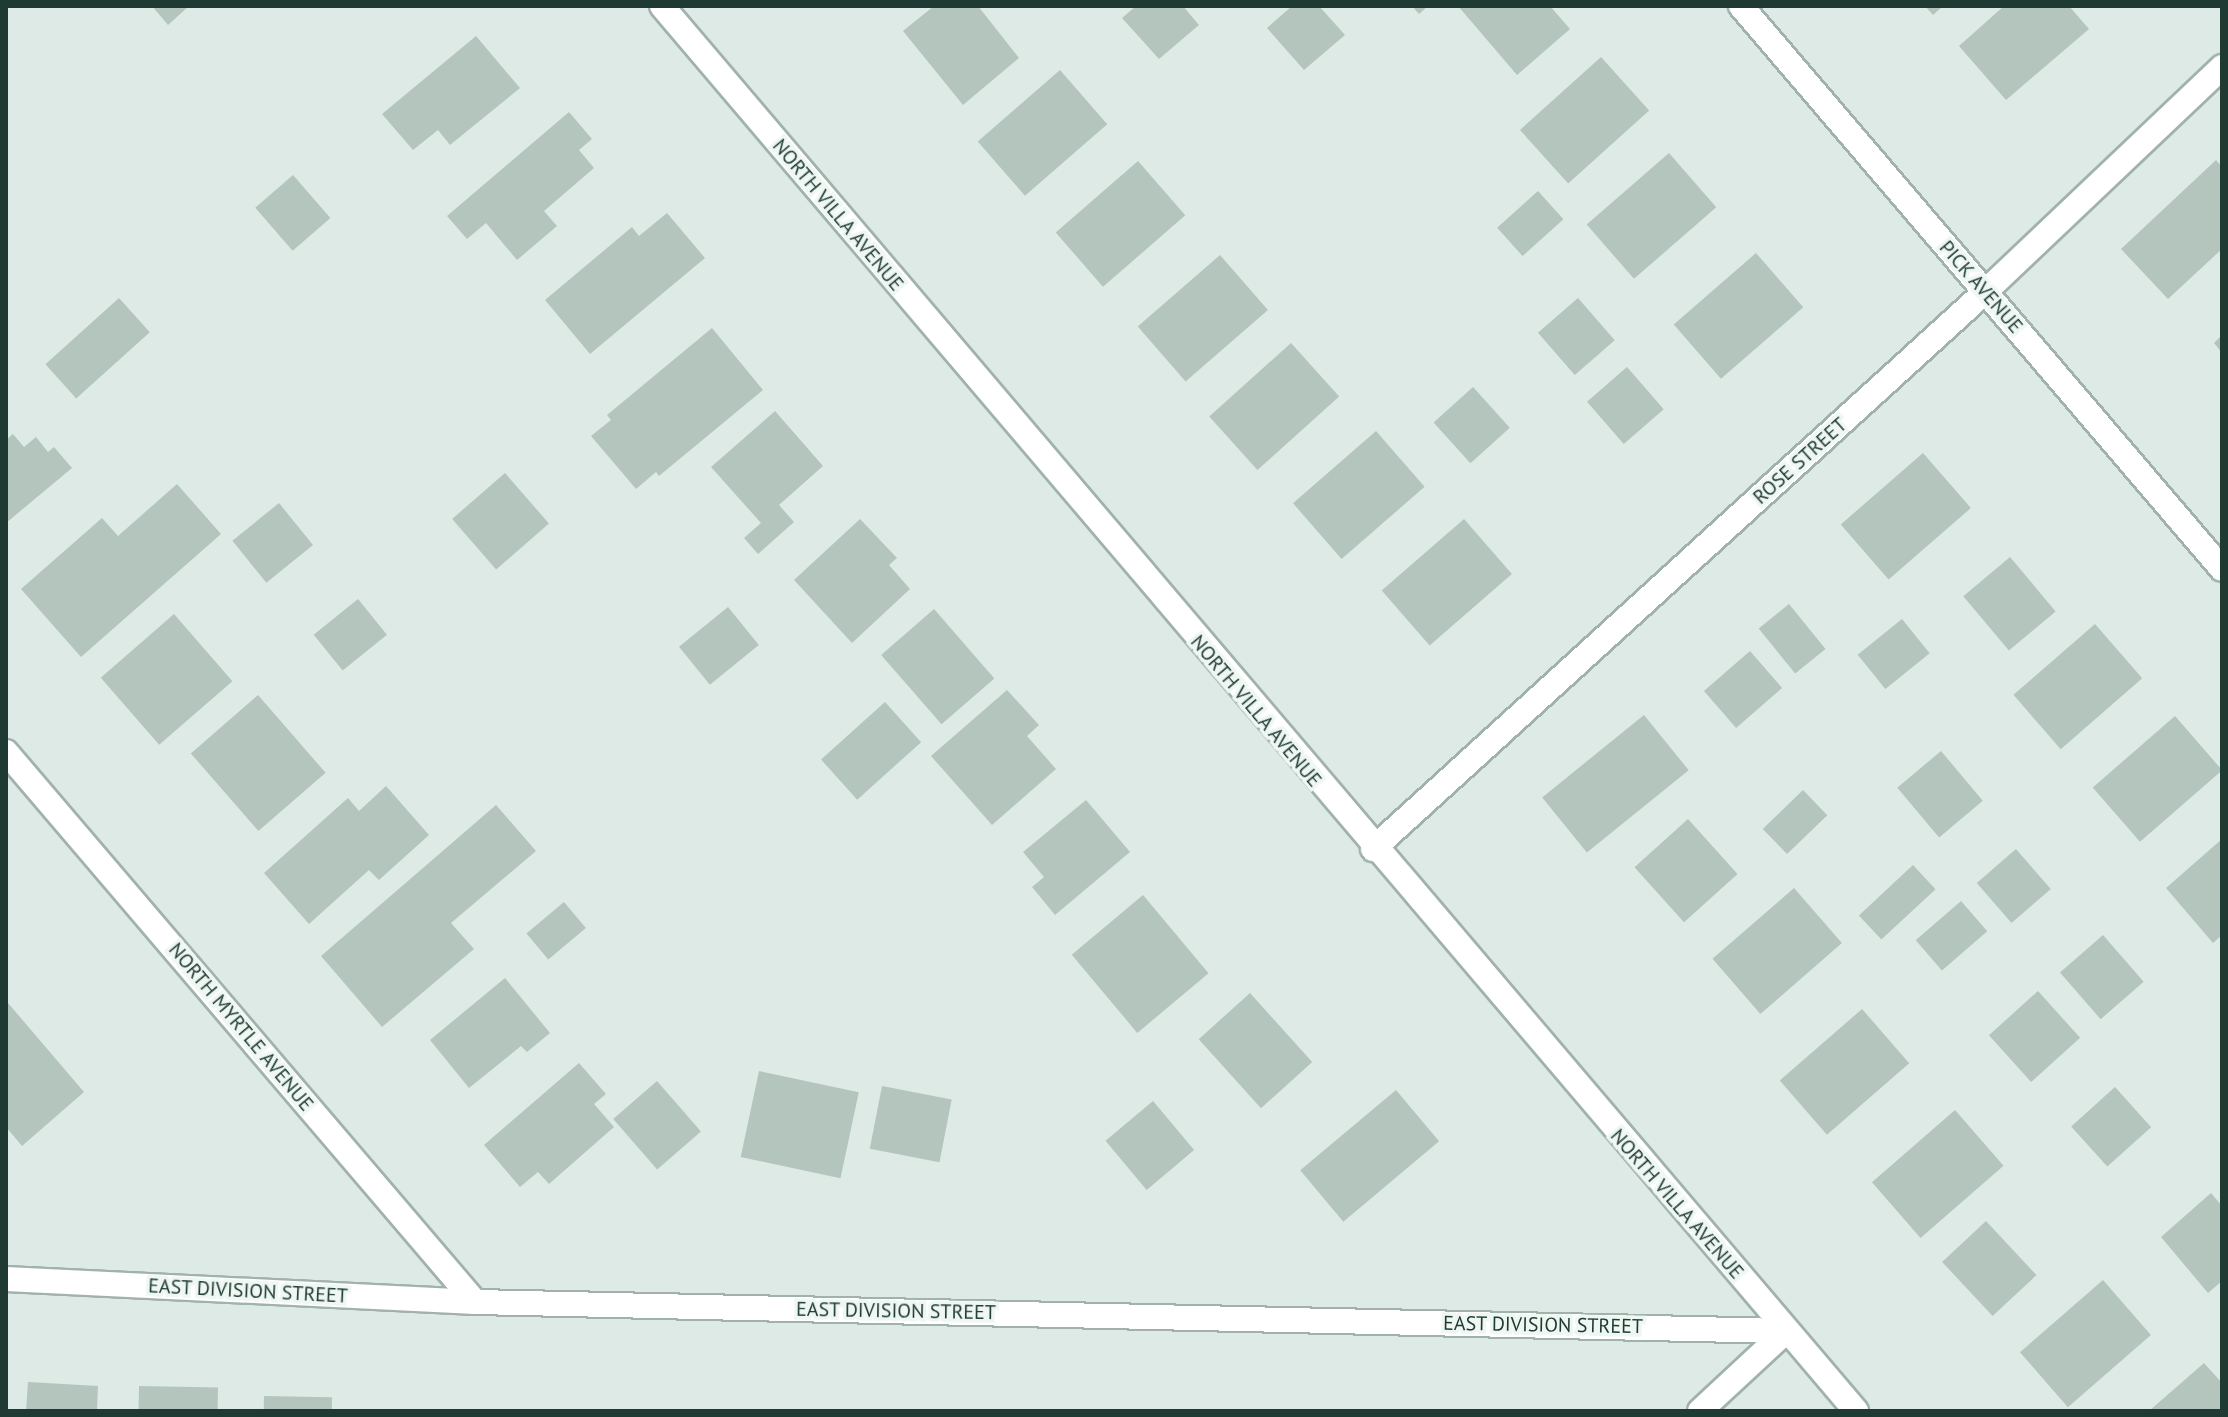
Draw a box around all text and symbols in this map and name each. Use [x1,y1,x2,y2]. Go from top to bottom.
street label: NORTH VILLA AVENUE [767,133,909,297]
street label: PICK AVENUE [1934,235,2028,339]
street label: ROSE STREET [1748,413,1852,509]
street label: NORTH VILLA AVENUE [1185,629,1327,793]
street label: NORTH MYRTLE AVENUE [163,938,319,1116]
street label: NORTH VILLA AVENUE [1605,1123,1749,1285]
street label: EAST DIVISION STREET [147,1274,349,1308]
street label: EAST DIVISION STREET [795,1297,997,1325]
street label: EAST DIVISION STREET [1442,1311,1644,1339]

